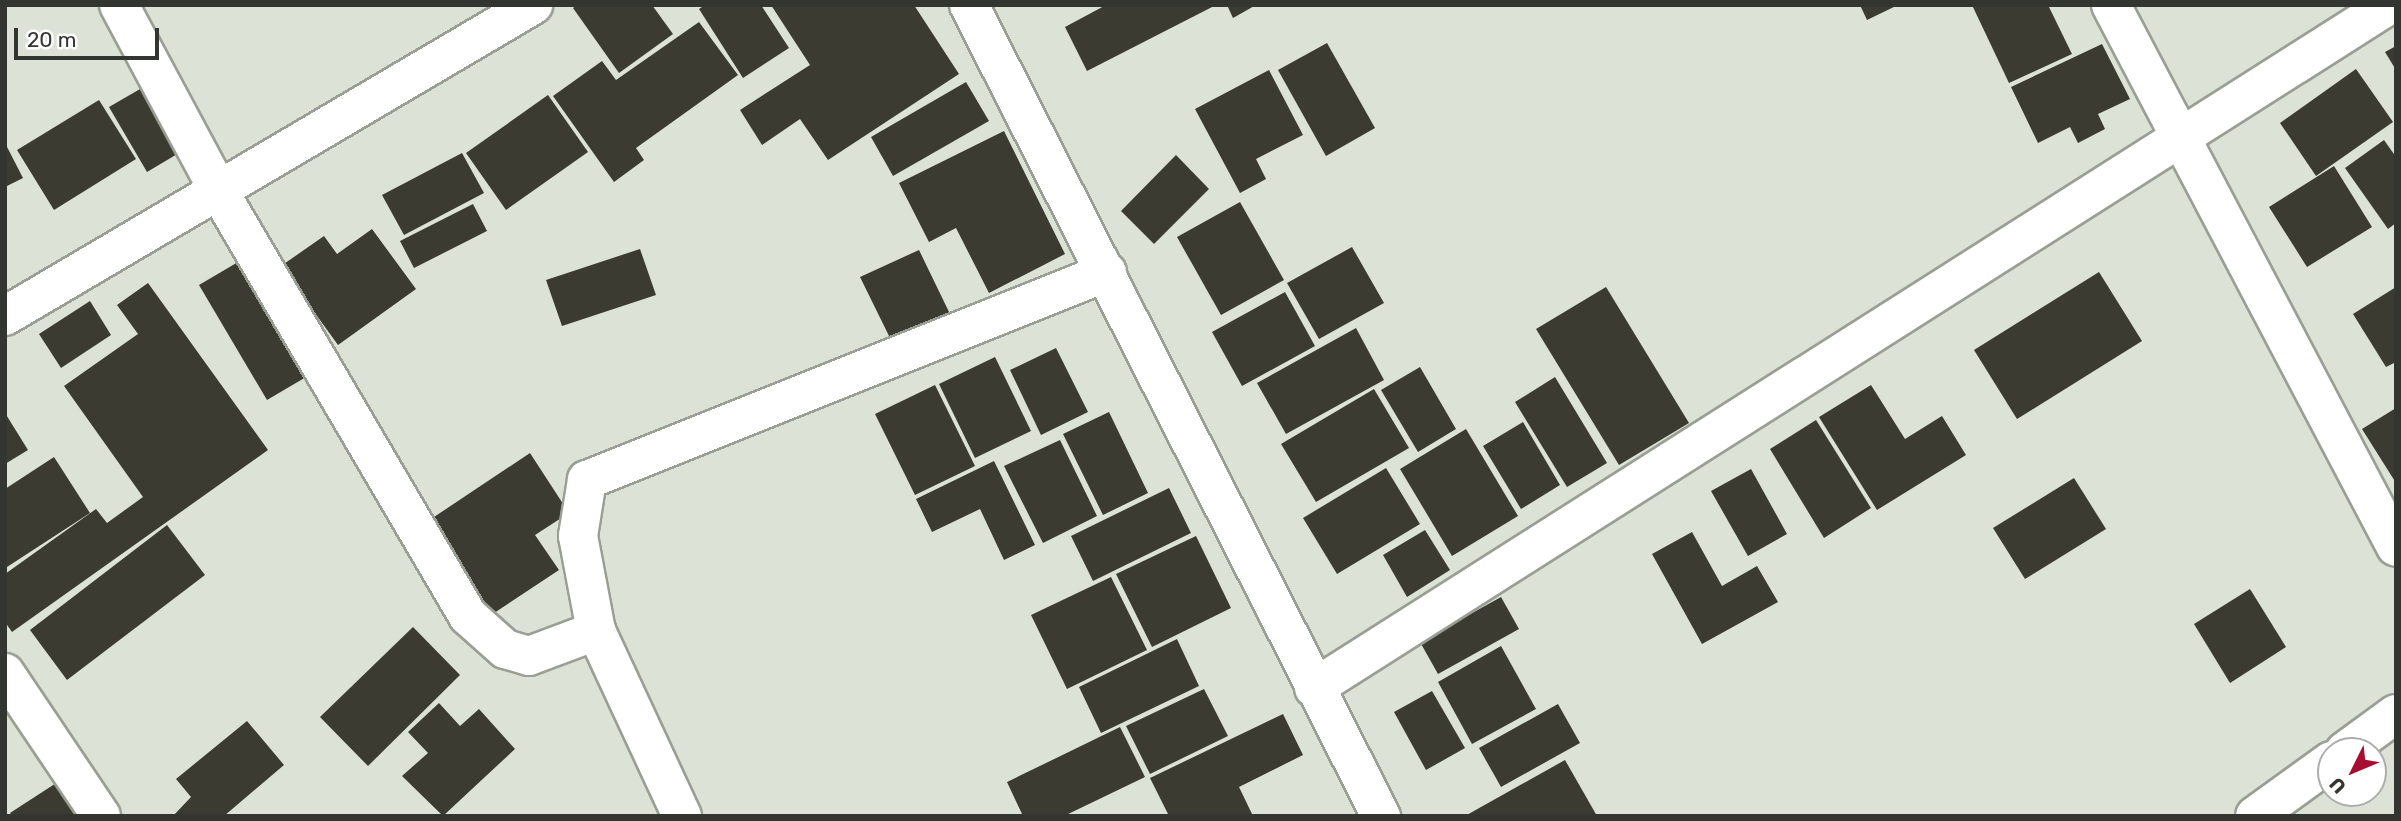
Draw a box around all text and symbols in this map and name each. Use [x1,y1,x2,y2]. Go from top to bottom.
scale bar [18,14,163,58]
text: 20 m [27,27,76,52]
north arrow [2317,737,2387,807]
text: U [2325,772,2351,798]

